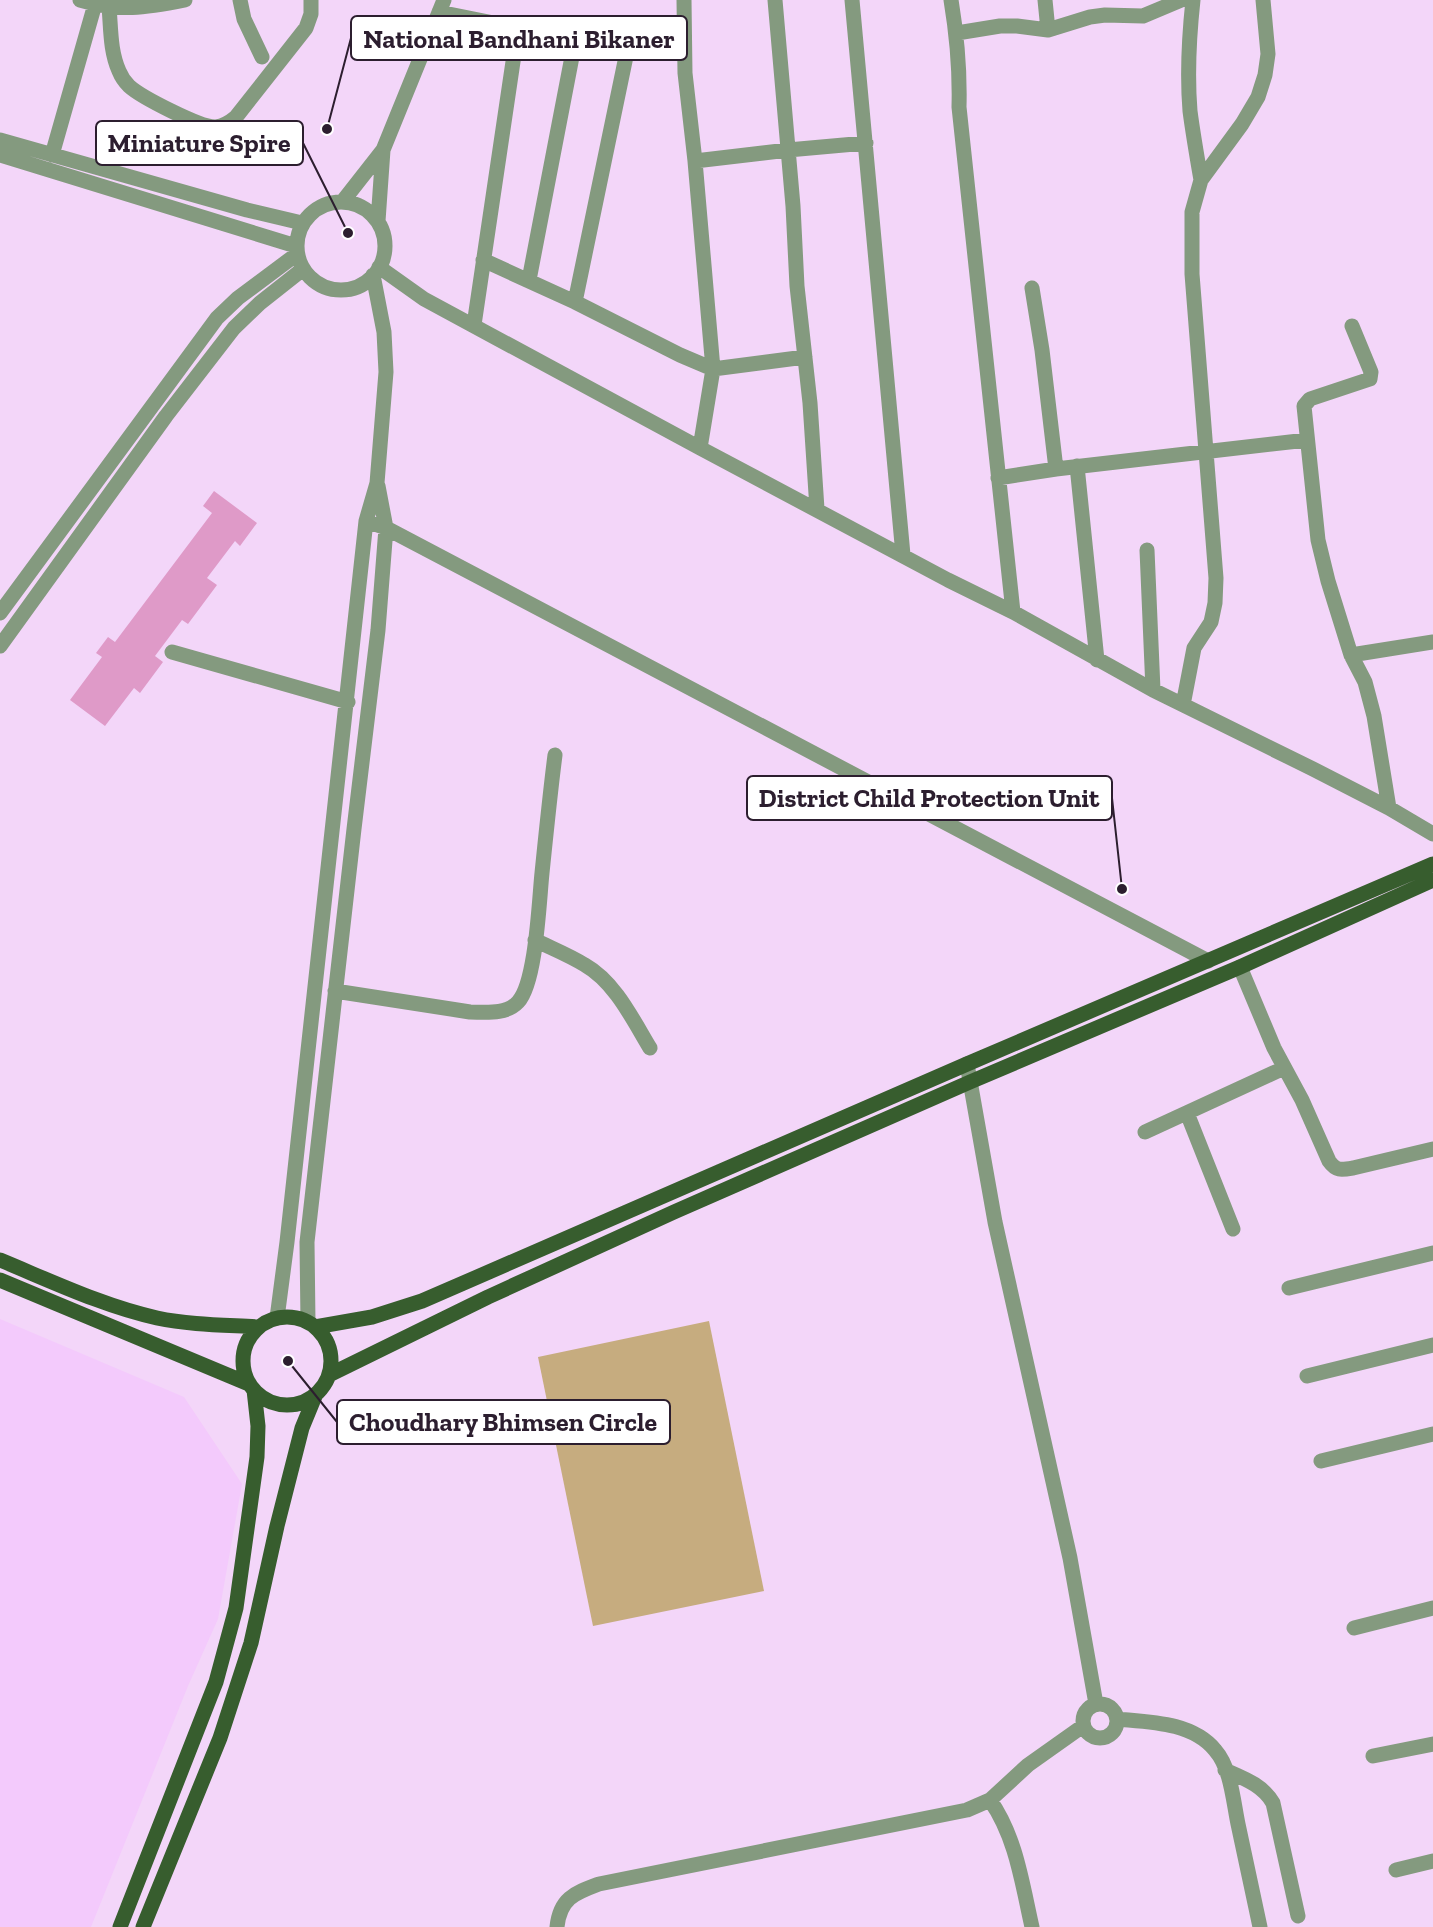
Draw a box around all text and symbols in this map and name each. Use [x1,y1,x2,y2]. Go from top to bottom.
callout: National Bandhani Bikaner [351,16,687,60]
text: National Bandhani Bikaner [363,23,675,55]
callout: Miniature Spire [96,121,303,165]
text: Miniature Spire [108,127,291,159]
callout: District Child Protection Unit [747,776,1112,820]
text: District Child Protection Unit [759,782,1100,814]
callout: Choudhary Bhimsen Circle [337,1400,670,1444]
text: Choudhary Bhimsen Circle [349,1406,657,1438]

